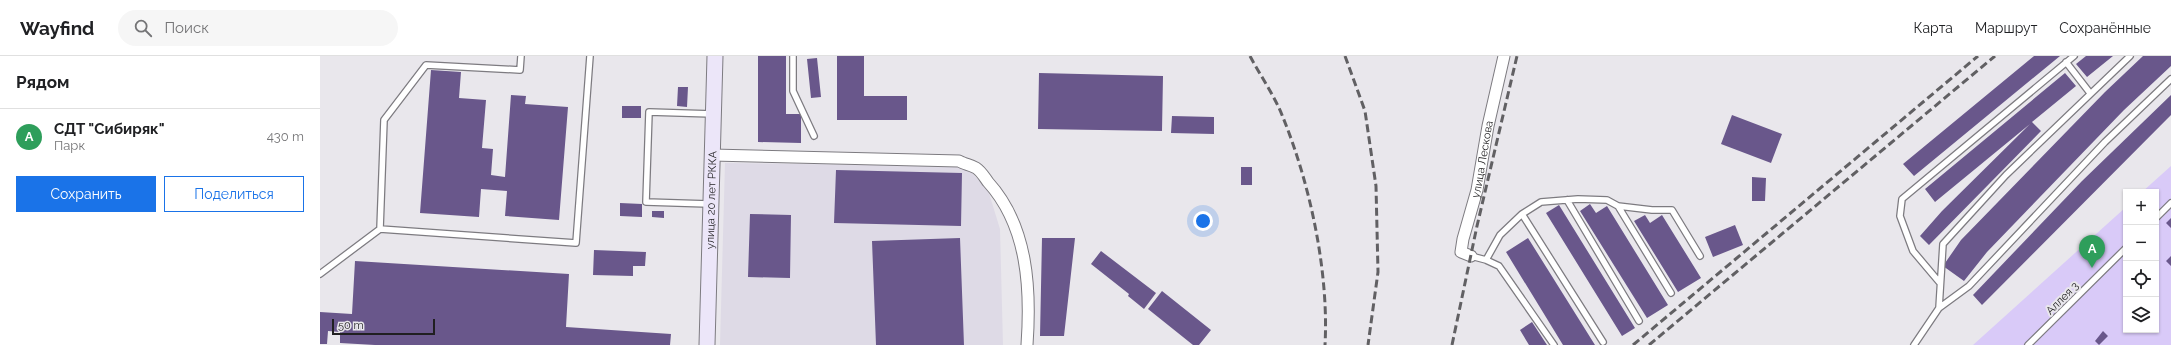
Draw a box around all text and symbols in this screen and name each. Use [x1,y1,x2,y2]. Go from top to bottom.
search box [118,10,398,46]
text: Wayfind [20,17,94,39]
icon: search [132,17,154,39]
text: Поиск [164,19,209,37]
text: Карта [1914,20,1953,36]
text: Маршрут [1975,20,2037,36]
text: Сохранённые [2059,20,2151,36]
text: Рядом [16,72,69,92]
street label: улица Лескова [1469,119,1496,200]
text: СДТ "Сибиряк" [54,120,165,138]
text: A [25,129,33,144]
text: 430 m [267,129,304,144]
text: Парк [54,138,85,153]
street label: улица 20 лет РККА [704,150,719,249]
button: Сохранить [16,176,156,212]
button: Поделиться [164,176,304,212]
map controls [2123,189,2159,333]
button: + [2123,189,2159,225]
your location [1193,211,1213,231]
button: − [2123,225,2159,261]
pin: A [2079,235,2105,268]
button: locate [2123,261,2159,297]
street label: Аллея 3 [2043,279,2081,317]
button: layers [2123,297,2159,333]
scale bar [332,317,435,336]
text: 50 m [338,319,364,332]

